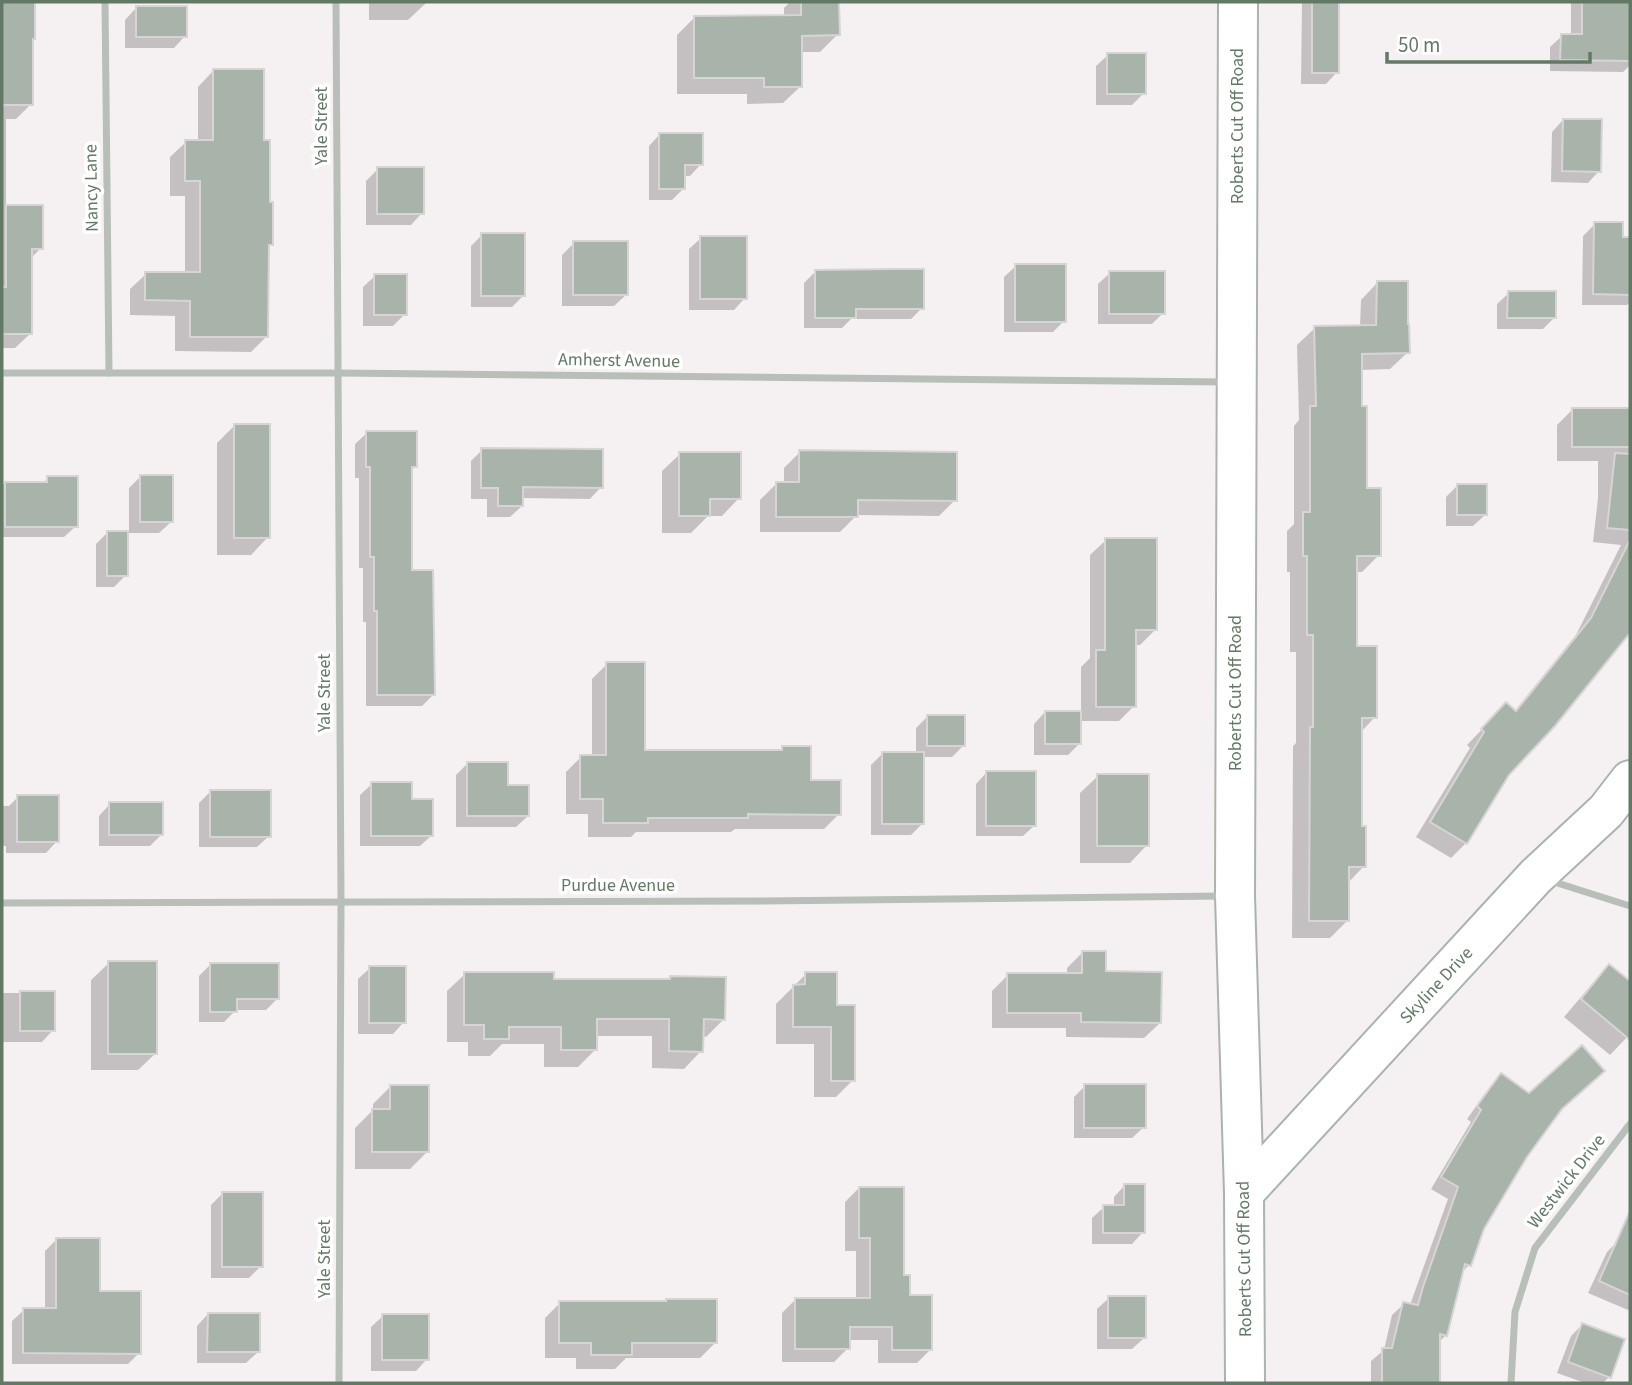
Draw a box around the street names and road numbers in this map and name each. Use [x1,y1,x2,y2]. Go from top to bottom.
street label: Roberts Cut Off Road [1225,48,1250,204]
street label: Yale Street [309,87,334,166]
street label: Nancy Lane [78,144,105,232]
street label: Amherst Avenue [558,347,680,374]
street label: Roberts Cut Off Road [1223,615,1248,771]
street label: Yale Street [312,654,337,733]
street label: Purdue Avenue [561,873,675,898]
street label: Skyline Drive [1394,941,1479,1029]
street label: Westwick Drive [1522,1129,1611,1234]
street label: Roberts Cut Off Road [1231,1181,1258,1337]
street label: Yale Street [312,1220,337,1299]

